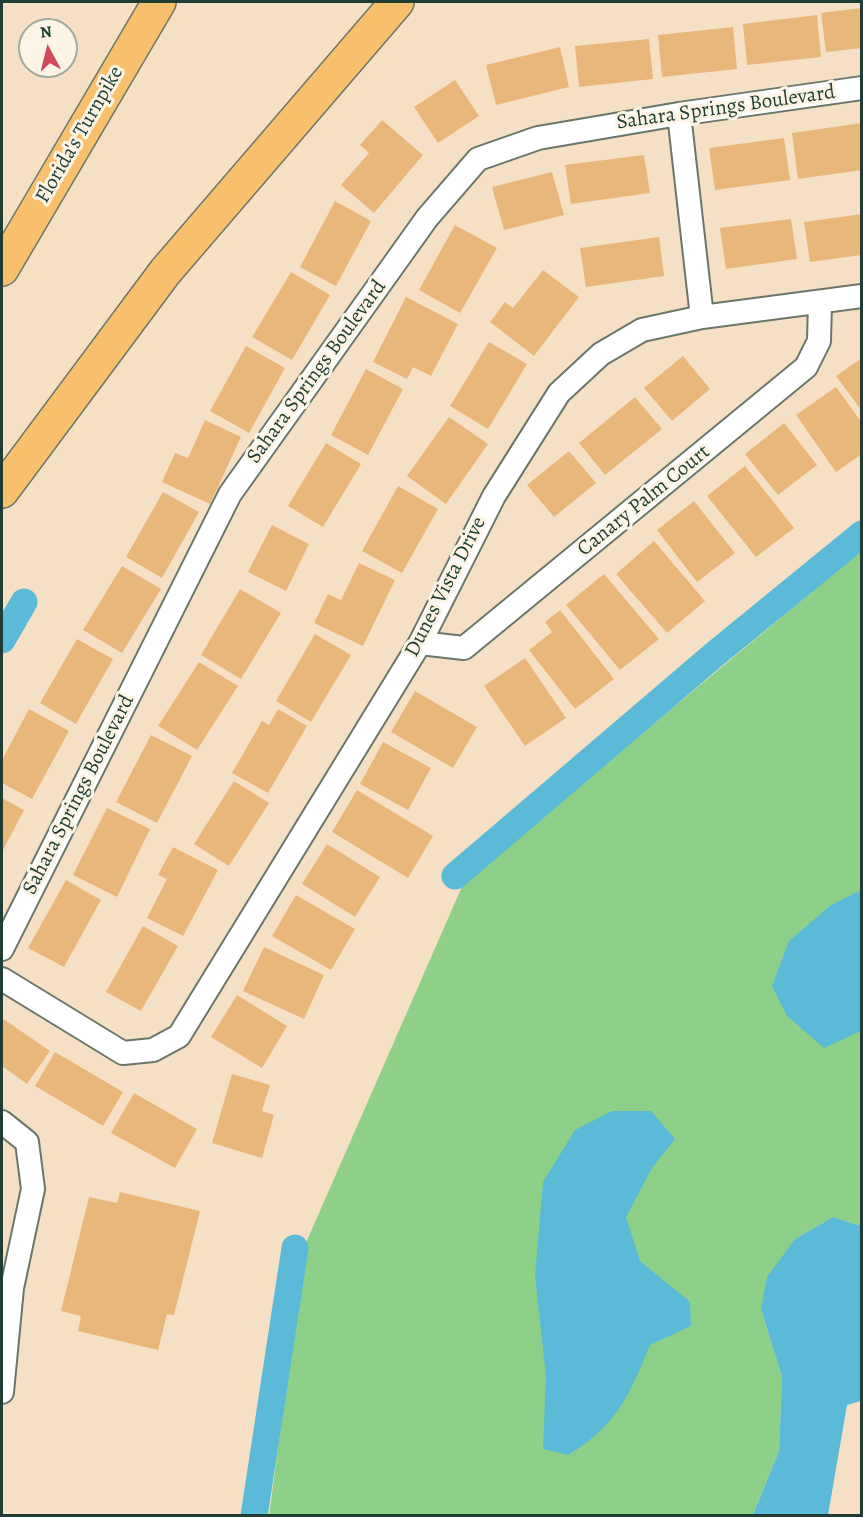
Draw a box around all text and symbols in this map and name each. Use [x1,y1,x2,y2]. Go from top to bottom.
north arrow [18,18,78,78]
text: N [39,20,53,44]
street label: Florida's Turnpike [31,62,129,208]
street label: Sahara Springs Boulevard [615,80,837,136]
street label: Sahara Springs Boulevard [242,275,392,469]
street label: Canary Palm Court [573,440,715,562]
street label: Dunes Vista Drive [400,513,492,661]
street label: Sahara Springs Boulevard [18,691,140,899]

